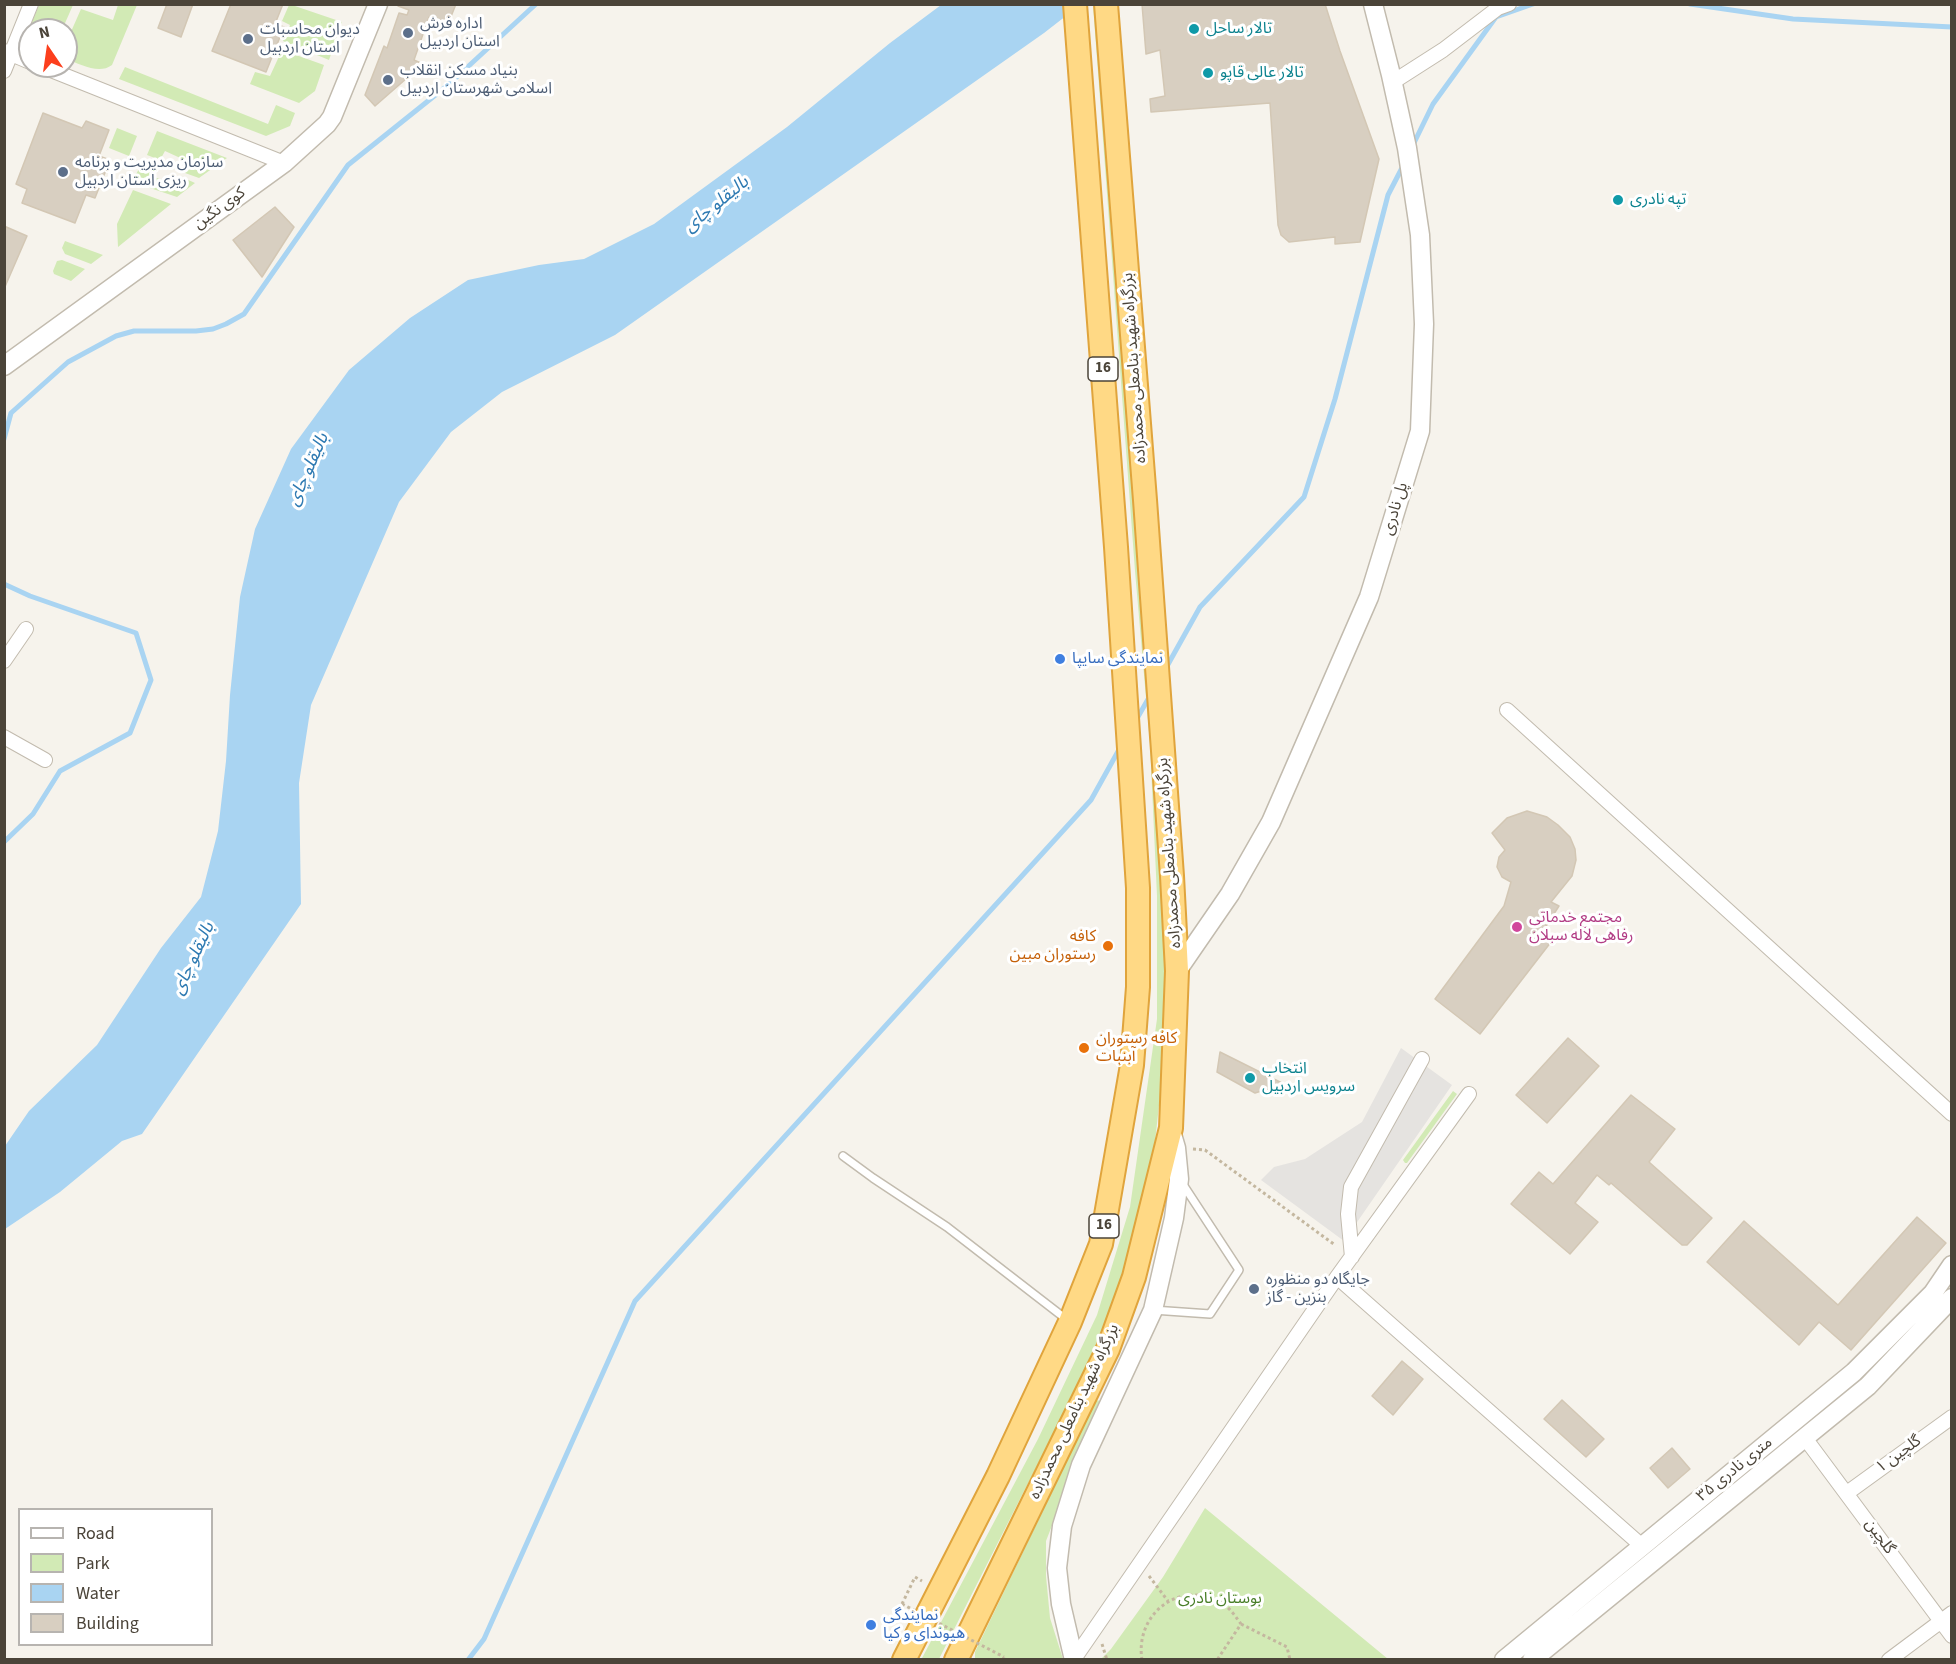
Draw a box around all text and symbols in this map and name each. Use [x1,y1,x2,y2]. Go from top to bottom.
place label: اداره فرش استان اردبیل [420,14,500,52]
north arrow [18,18,78,78]
place label: تالار ساحل [1206,19,1272,39]
text: N [37,20,52,44]
place label: دیوان محاسبات استان اردبیل [260,20,360,58]
marker: تالار ساحل [1187,22,1201,36]
marker: اداره فرش استان اردبیل [401,26,415,40]
marker: دیوان محاسبات استان اردبیل [241,32,255,46]
place label: بنیاد مسکن انقلاب اسلامی شهرستان اردبیل [400,61,552,99]
place label: تالار عالی قاپو [1220,63,1304,83]
marker: تالار عالی قاپو [1201,66,1215,80]
marker: بنیاد مسکن انقلاب اسلامی شهرستان اردبیل [381,73,395,87]
place label: سازمان مدیریت و برنامه ریزی استان اردبیل [75,153,223,191]
marker: سازمان مدیریت و برنامه ریزی استان اردبیل [56,165,70,179]
water label: بالیقلو چای [680,172,754,238]
street label: کوی نگین [190,184,250,234]
place label: تپه نادری [1630,190,1686,210]
marker: تپه نادری [1611,193,1625,207]
street label: بزرگراه شهید بنامعلی محمدزاده [1119,272,1151,464]
road number: 16 [1088,357,1118,381]
water label: بالیقلو چای [283,430,335,510]
street label: پل نادری [1379,480,1413,538]
place label: نمایندگی سایپا [1072,649,1163,669]
marker: نمایندگی سایپا [1053,652,1067,666]
street label: بزرگراه شهید بنامعلی محمدزاده [1154,757,1186,949]
place label: مجتمع خدماتی رفاهی لاله سبلان [1529,908,1633,946]
water label: بالیقلو چای [168,919,220,999]
marker: مجتمع خدماتی رفاهی لاله سبلان [1510,920,1524,934]
place label: کافه رستوران مبین [1010,927,1096,965]
marker: کافه رستوران مبین [1101,939,1115,953]
place label: کافه رستوران آبنبات [1096,1029,1177,1067]
marker: کافه رستوران آبنبات [1077,1041,1091,1055]
place label: انتخاب سرویس اردبیل [1262,1059,1355,1097]
marker: انتخاب سرویس اردبیل [1243,1071,1257,1085]
road number: 16 [1089,1214,1119,1238]
place label: جایگاه دو منظوره بنزین - گاز [1266,1270,1370,1308]
marker: جایگاه دو منظوره بنزین - گاز [1247,1282,1261,1296]
street label: بزرگراه شهید بنامعلی محمدزاده [1026,1321,1124,1503]
street label: گلچین ۱ [1872,1432,1926,1478]
street label: ۳۵ متری نادری [1693,1434,1777,1506]
legend [18,1508,213,1646]
street label: گلچین [1860,1515,1898,1559]
text: Road [76,1521,115,1546]
text: Park [76,1551,110,1576]
text: Water [76,1581,120,1606]
park label: بوستان نادری [1178,1589,1262,1609]
place label: نمایندگی هیوندای و کیا [883,1606,965,1644]
text: Building [76,1611,139,1636]
marker: نمایندگی هیوندای و کیا [864,1618,878,1632]

